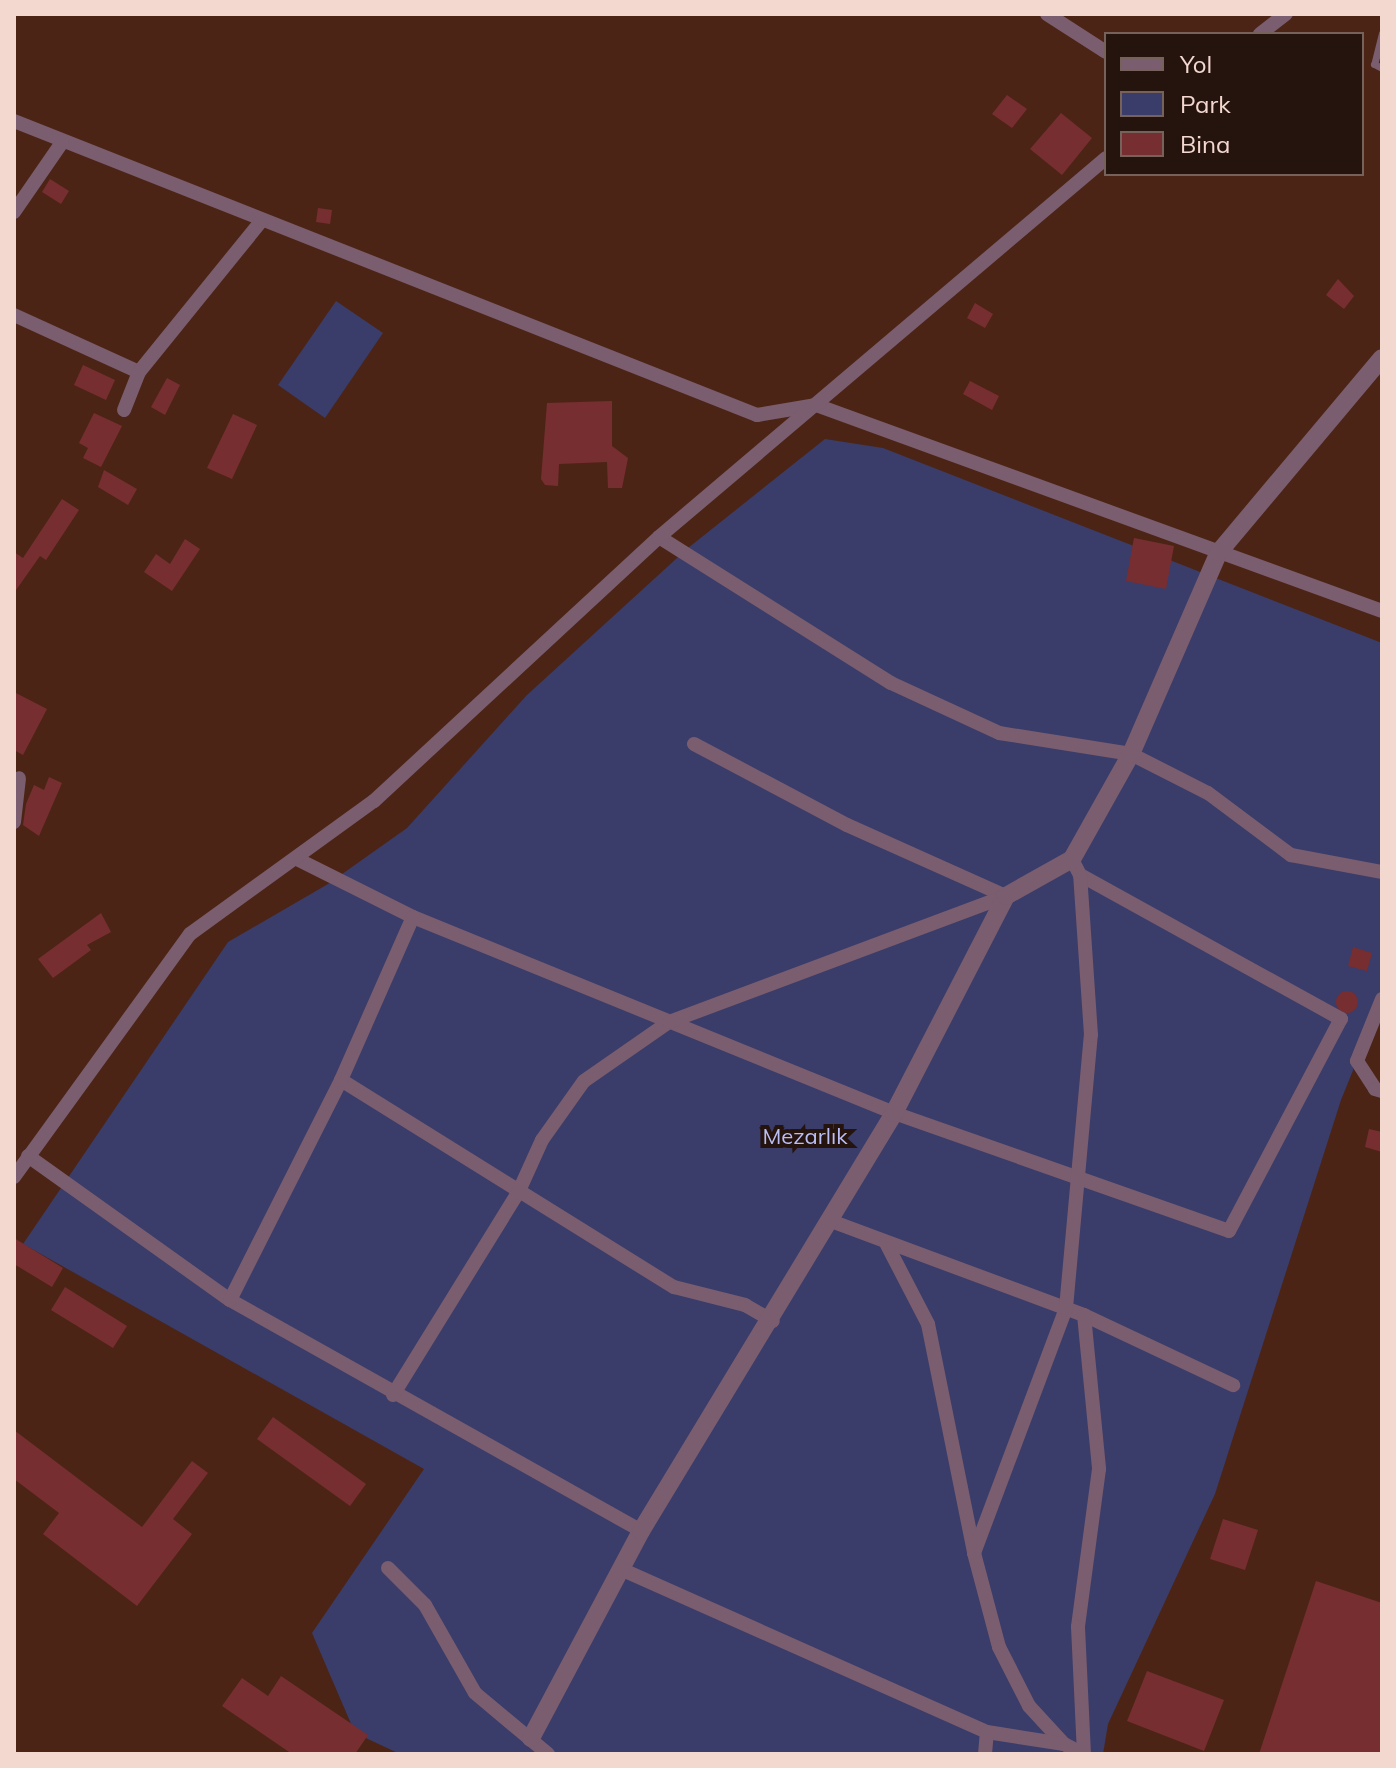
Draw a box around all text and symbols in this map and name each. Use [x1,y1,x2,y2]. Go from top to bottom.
legend [1104,32,1364,176]
text: Yol [1180,49,1212,79]
text: Park [1180,89,1231,119]
text: Bina [1180,129,1231,159]
park label: Mezarlık [762,1124,848,1150]

